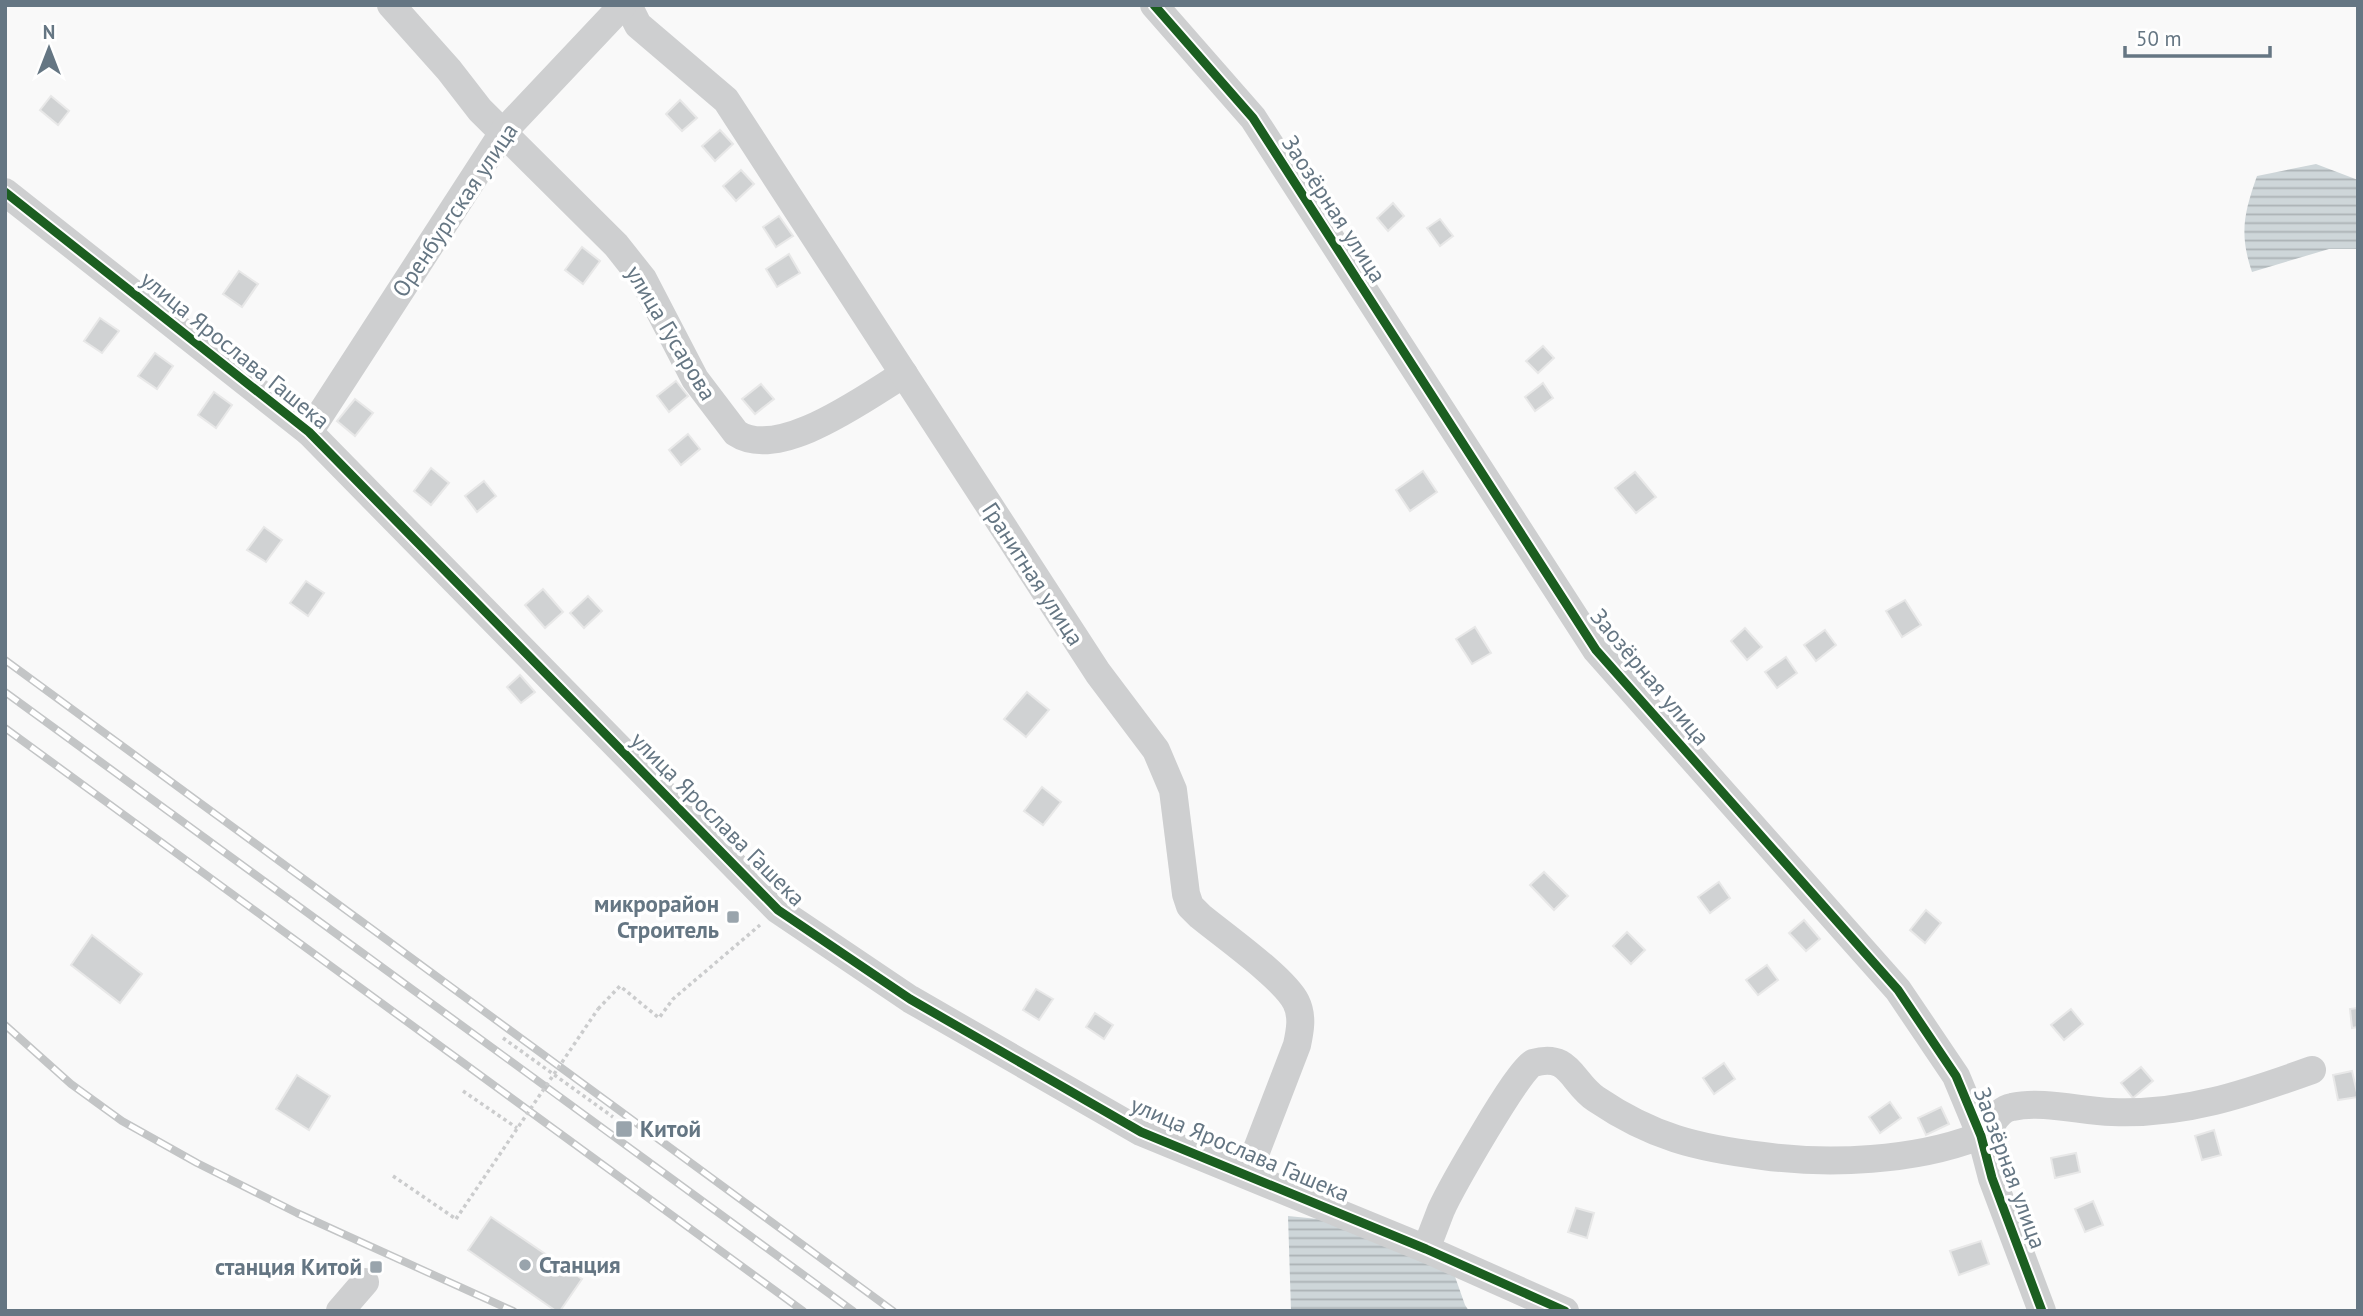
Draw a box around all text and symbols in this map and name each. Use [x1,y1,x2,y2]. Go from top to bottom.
north arrow [14,14,84,84]
scale bar [2125,14,2270,58]
text: N [43,20,55,44]
text: 50 m [2136,25,2182,52]
street label: Оренбургская улица [386,117,524,302]
street label: Заозёрная улица [1276,130,1393,288]
street label: улица Гусарова [620,260,723,406]
street label: улица Ярослава Гашека [135,264,336,435]
street label: Гранитная улица [976,497,1091,651]
street label: Заозёрная улица [1585,602,1716,751]
street label: улица Ярослава Гашека [625,725,812,912]
place label: микрорайон Строитель [594,889,719,944]
marker: микрорайон Строитель [725,909,741,925]
street label: Заозёрная улица [1968,1083,2053,1253]
street label: улица Ярослава Гашека [1126,1089,1354,1208]
place label: Китой [640,1114,701,1143]
marker: Китой [614,1119,634,1139]
place label: Станция [539,1250,621,1279]
place label: станция Китой [215,1252,362,1281]
marker: Станция [517,1257,533,1273]
marker: станция Китой [368,1259,384,1275]

